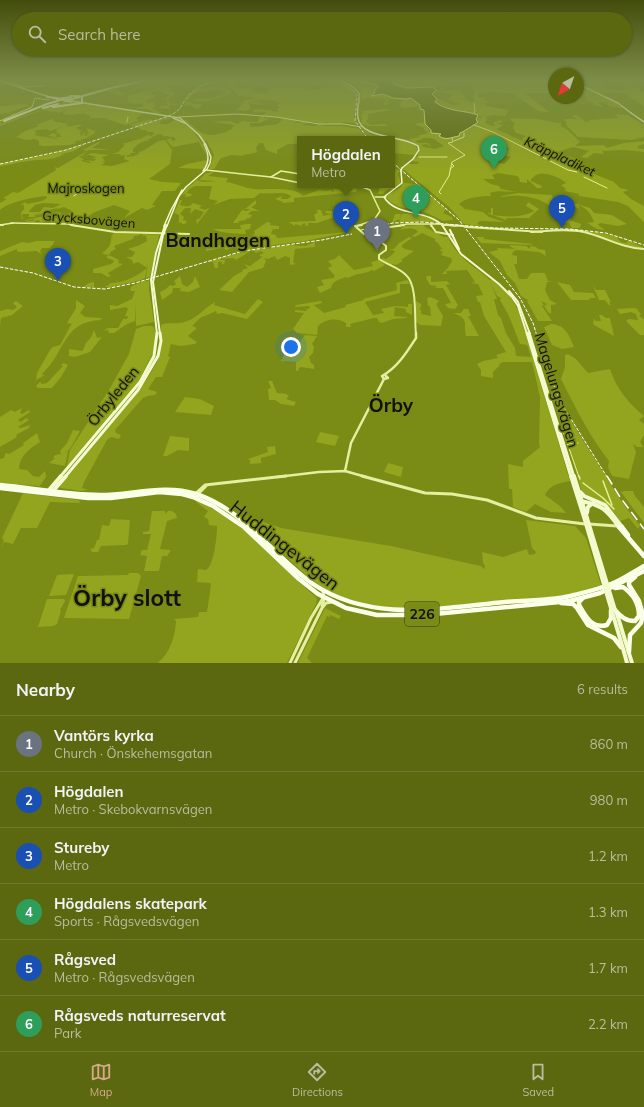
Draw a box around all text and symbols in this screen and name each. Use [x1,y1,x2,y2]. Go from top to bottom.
search box [12,12,632,56]
icon: search [26,23,48,45]
text: Search here [58,25,140,44]
north arrow [548,68,584,104]
water label: Kräppladiket [522,133,598,180]
popup [297,136,395,188]
pin: 6 [481,136,507,169]
text: Högdalen [311,145,381,164]
text: Metro [311,164,346,180]
park label: Majroskogen [47,180,125,196]
pin: 4 [403,185,429,218]
pin: 5 [549,195,575,228]
pin: 2 [333,201,359,234]
street label: Grycksbovägen [42,207,136,231]
pin: 1 [364,218,390,251]
district label: Bandhagen [165,228,271,252]
pin: 3 [45,248,71,281]
street label: Magelungsvägen [530,330,584,450]
your location [281,337,301,357]
street label: Örbyleden [83,362,143,430]
district label: Örby [369,393,414,417]
street label: Huddingevägen [226,495,344,595]
district label: Örby slott [73,583,181,612]
road number: 226 [405,602,439,626]
text: Nearby [16,679,75,700]
text: 6 results [577,681,628,697]
text: Vantörs kyrka [54,726,154,745]
text: 1 [25,736,33,752]
text: 860 m [590,736,628,752]
text: Church · Önskehemsgatan [54,745,212,761]
text: Högdalen [54,782,124,801]
text: 2 [25,792,33,808]
text: 980 m [590,792,628,808]
text: Metro · Skebokvarnsvägen [54,801,213,817]
text: Stureby [54,838,110,857]
text: 3 [25,848,33,864]
text: 1.2 km [588,848,628,864]
text: Metro [54,857,89,873]
text: Högdalens skatepark [54,894,207,913]
text: 4 [25,904,33,920]
text: 1.3 km [588,904,628,920]
text: Sports · Rågsvedsvägen [54,913,199,929]
text: Rågsved [54,950,116,969]
text: 5 [25,960,33,976]
text: 1.7 km [588,960,628,976]
text: Metro · Rågsvedsvägen [54,969,195,985]
text: Rågsveds naturreservat [54,1006,226,1025]
text: 6 [25,1016,33,1032]
text: 2.2 km [588,1016,628,1032]
text: Park [54,1025,81,1041]
tab: Map [90,1061,112,1099]
tab: Directions [292,1061,343,1099]
tab: Saved [522,1061,554,1099]

